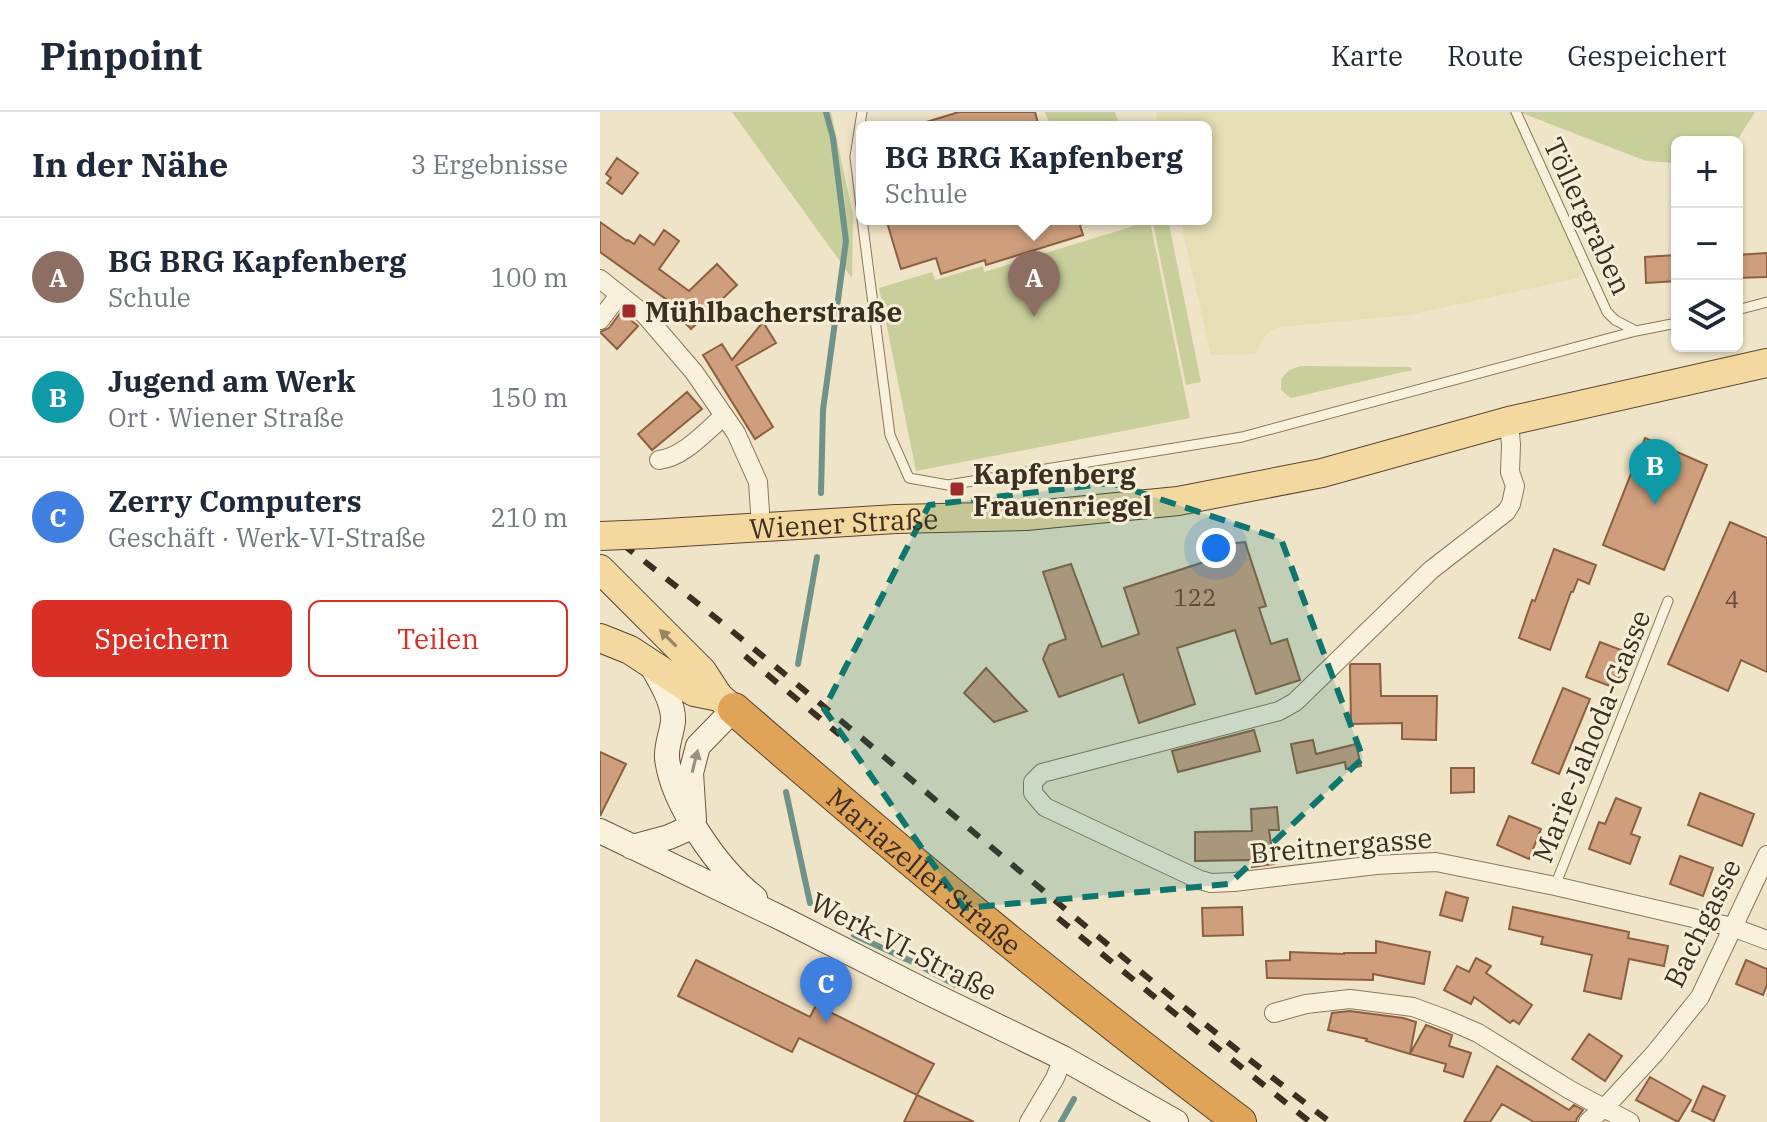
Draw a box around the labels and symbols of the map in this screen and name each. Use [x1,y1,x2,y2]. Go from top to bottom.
street label: Töllergraben [1535,131,1641,301]
pin: A [1008,251,1060,317]
place label: Mühlbacherstraße [645,293,902,330]
marker: Mühlbacherstraße [620,302,638,320]
pin: B [1629,439,1681,505]
place label: Kapfenberg Frauenriegel [973,455,1152,524]
marker: Kapfenberg Frauenriegel [948,480,966,498]
street label: Wiener Straße [748,500,939,546]
your location [1196,528,1236,568]
house number: 122 [1173,581,1217,613]
house number: 4 [1725,583,1739,615]
street label: Marie-Jahoda-Gasse [1523,604,1659,868]
one-way arrow [660,629,678,648]
one-way arrow [689,748,702,773]
street label: Mariazeller Straße [819,779,1030,963]
street label: Breitnergasse [1248,819,1434,871]
street label: Bachgasse [1655,853,1749,993]
street label: Werk-VI-Straße [804,883,1004,1009]
pin: C [800,957,852,1023]

